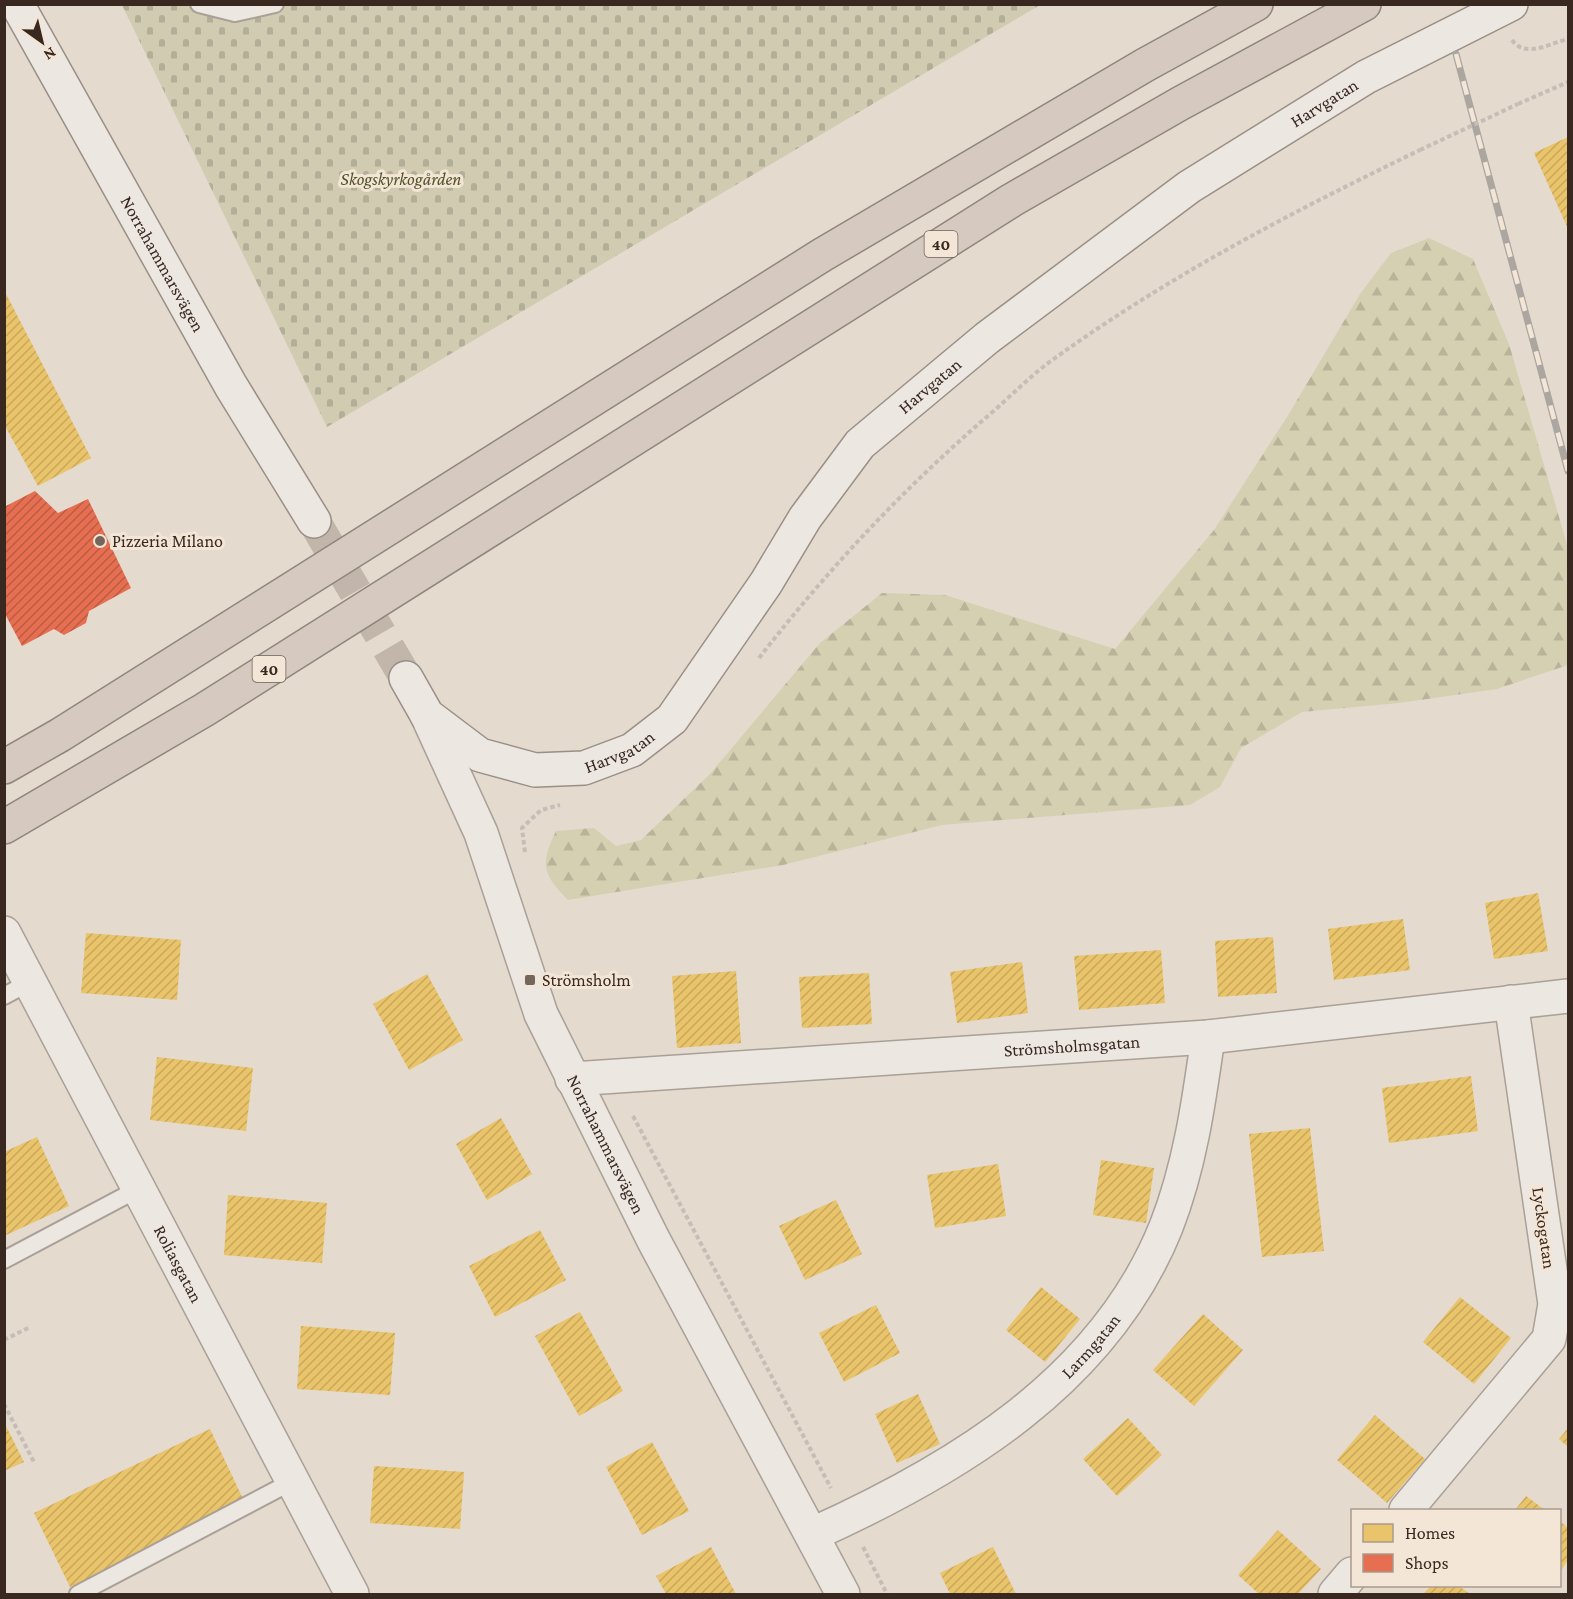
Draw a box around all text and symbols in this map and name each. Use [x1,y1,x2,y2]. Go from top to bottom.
north arrow [12,12,72,72]
text: N [41,44,59,64]
street label: Harvgatan [1287,74,1362,131]
park label: Skogskyrkogården [341,169,461,189]
street label: Norrahammarsvägen [117,192,209,336]
road number: 40 [924,231,958,257]
street label: Harvgatan [894,354,965,418]
place label: Pizzeria Milano [112,531,223,551]
marker: Pizzeria Milano [93,534,107,548]
road number: 40 [252,656,286,682]
street label: Harvgatan [582,726,659,777]
place label: Strömsholm [542,970,631,990]
marker: Strömsholm [523,973,537,987]
street label: Strömsholmsgatan [1003,1031,1141,1060]
street label: Norrahammarsvägen [563,1071,649,1217]
street label: Lyckogatan [1528,1186,1560,1270]
street label: Roliasgatan [150,1222,207,1306]
street label: Larmgatan [1057,1310,1124,1383]
legend [1351,1509,1561,1587]
text: Homes [1405,1523,1455,1543]
text: Shops [1405,1553,1449,1573]

